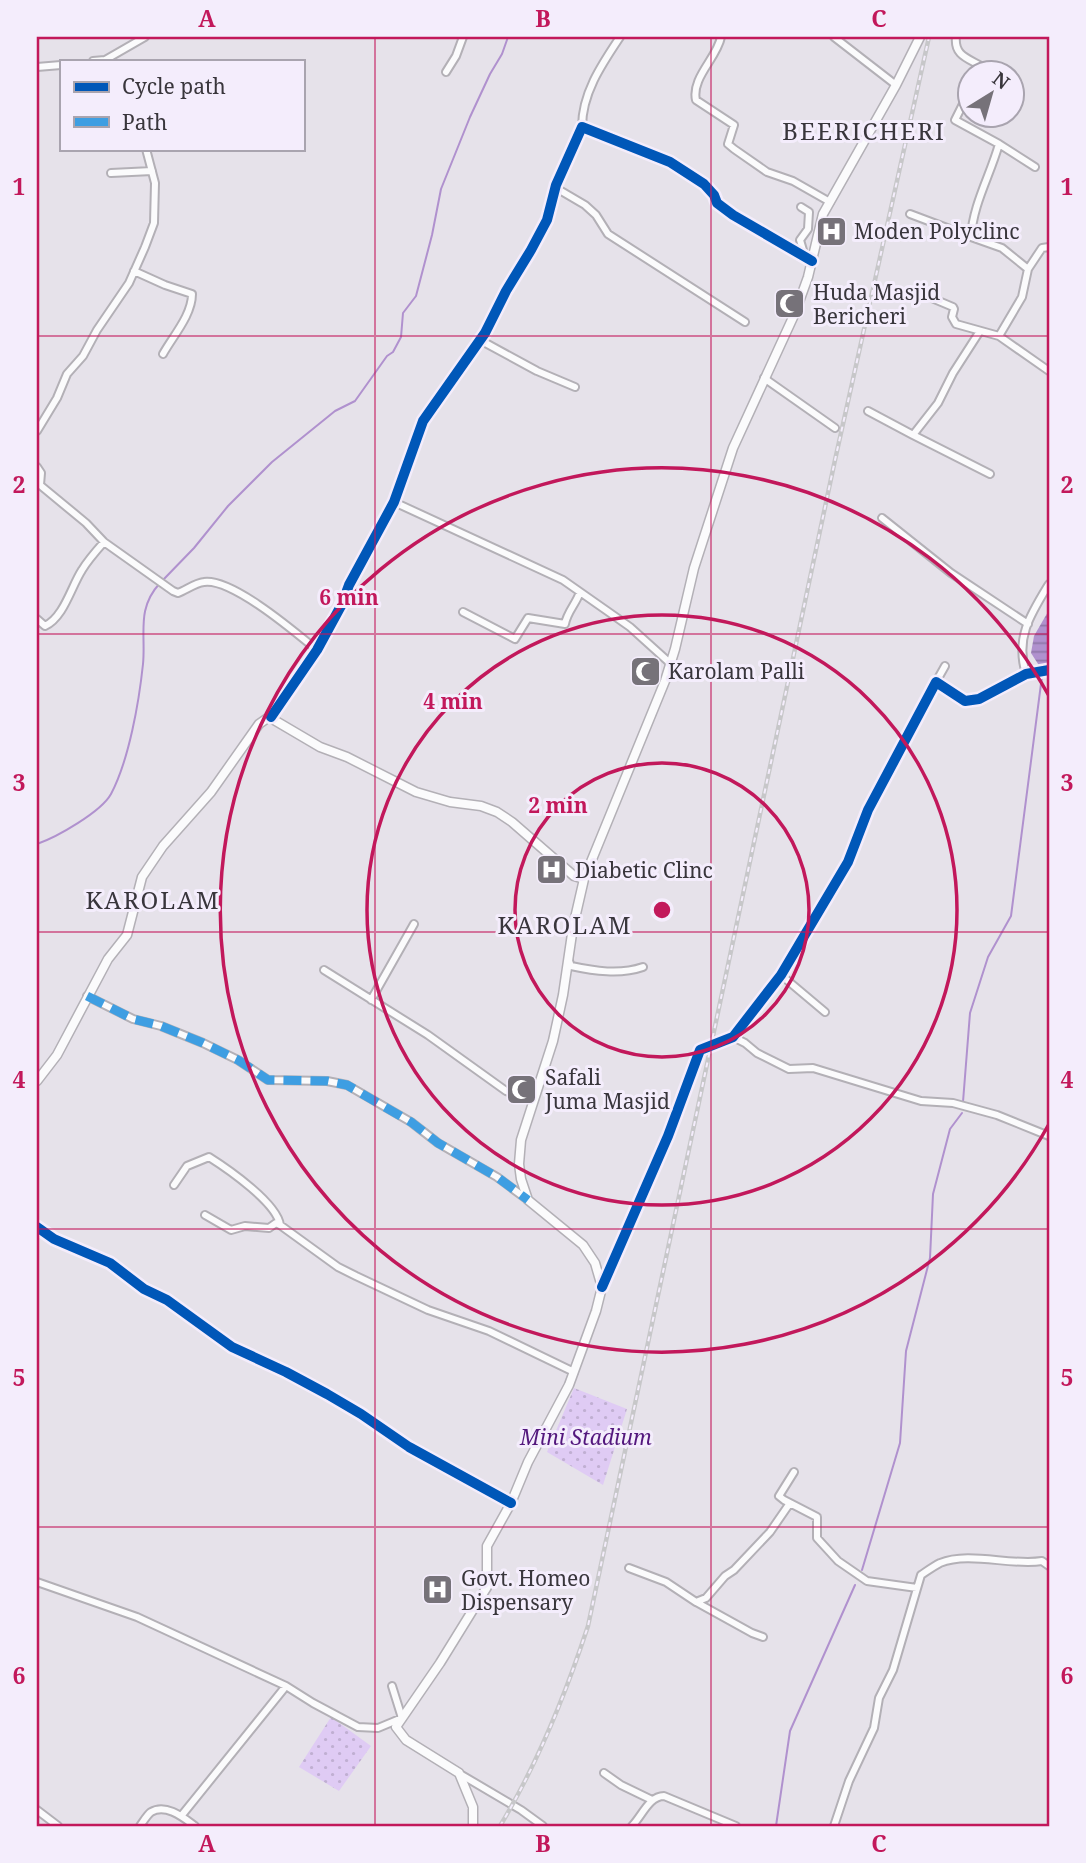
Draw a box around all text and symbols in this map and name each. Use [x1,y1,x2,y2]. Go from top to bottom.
text: A [198,2,216,34]
text: B [535,2,551,34]
text: C [871,2,887,34]
legend [60,60,304,150]
north arrow [956,60,1026,130]
text: N [987,66,1015,95]
text: Cycle path [122,72,226,100]
text: Path [122,108,167,136]
district label: BEERICHERI [782,114,946,147]
text: 1 [13,170,26,202]
text: 1 [1061,170,1074,202]
hospital icon: Moden Polyclinc [814,214,848,248]
place label: Moden Polyclinc [854,217,1020,245]
place label: Huda Masjid Bericheri [813,278,940,330]
mosque icon: Huda Masjid Bericheri [773,287,807,321]
text: 2 [13,468,26,500]
text: 2 [1061,468,1074,500]
text: 6 min [319,583,379,611]
mosque icon: Karolam Palli [628,654,662,688]
place label: Karolam Palli [668,657,805,685]
text: 4 min [423,687,483,715]
text: 3 [13,766,26,798]
text: 3 [1061,766,1074,798]
text: 2 min [528,791,588,819]
hospital icon: Diabetic Clinc [535,853,569,887]
place label: Diabetic Clinc [575,856,713,884]
district label: KAROLAM [85,883,221,916]
centre of rings [650,898,674,922]
district label: KAROLAM [497,908,633,941]
text: 4 [13,1063,26,1095]
place label: Safali Juma Masjid [544,1063,670,1115]
text: 4 [1061,1063,1074,1095]
mosque icon: Safali Juma Masjid [505,1072,539,1106]
text: 5 [13,1361,26,1393]
text: 5 [1061,1361,1074,1393]
park label: Mini Stadium [519,1423,652,1451]
place label: Govt. Homeo Dispensary [461,1564,590,1616]
hospital icon: Govt. Homeo Dispensary [421,1573,455,1607]
text: 6 [13,1659,26,1691]
text: 6 [1061,1659,1074,1691]
text: A [198,1827,216,1859]
text: B [535,1827,551,1859]
text: C [871,1827,887,1859]

